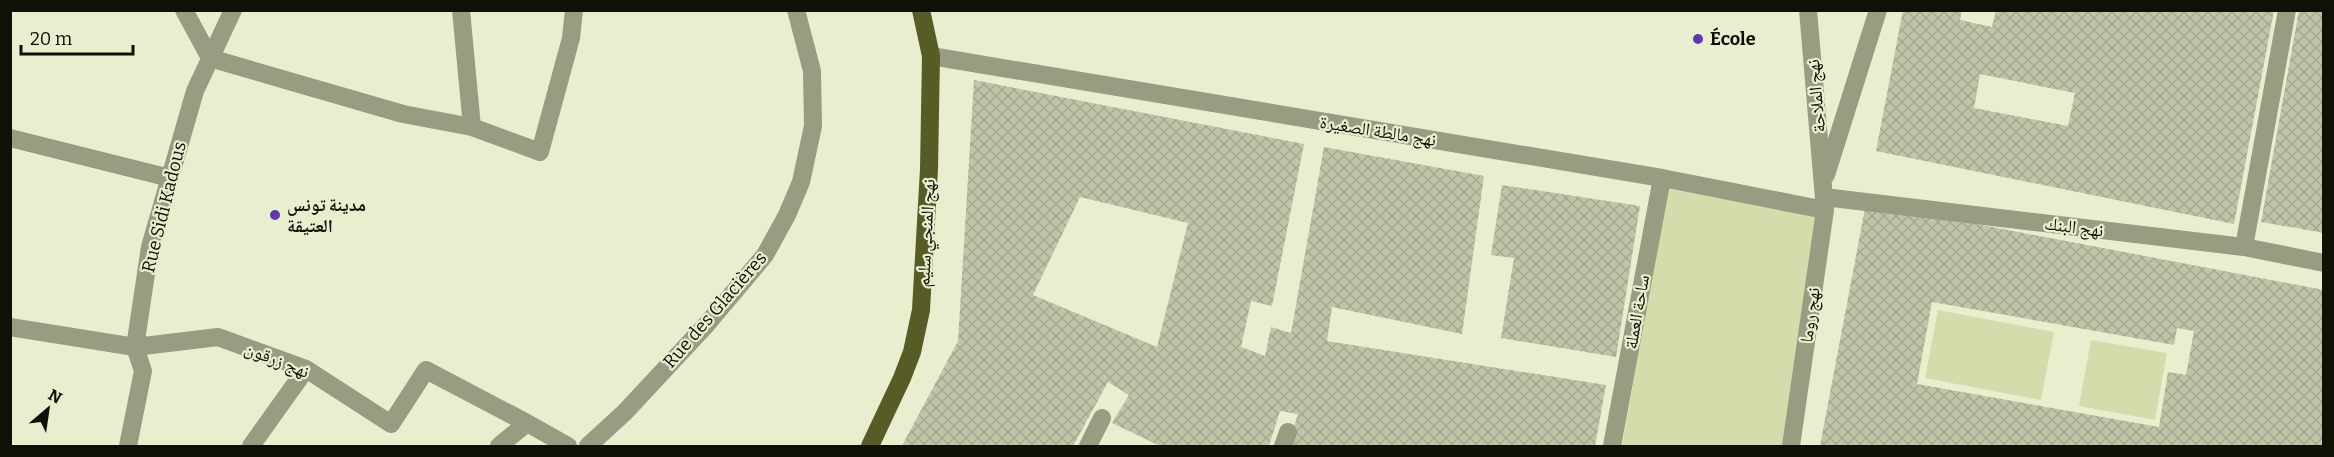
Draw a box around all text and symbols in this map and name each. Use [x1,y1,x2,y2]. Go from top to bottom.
scale bar [21,18,134,56]
place label: École [1710,27,1756,50]
text: 20 m [30,28,72,50]
marker: École [1691,32,1705,46]
street label: نهج الملاحة [1802,58,1831,134]
street label: نهج مالطة الصغيرة [1318,111,1438,152]
street label: Rue Sidi Kadous [137,139,191,275]
street label: نهج المنجي سليم [912,178,943,288]
place label: مدينة تونس العتيقة [287,194,366,237]
marker: مدينة تونس العتيقة [268,208,282,222]
street label: نهج البنك [2043,212,2105,243]
street label: Rue des Glacières [659,247,771,373]
street label: ساحة العملة [1620,273,1654,351]
street label: نهج روما [1795,286,1826,344]
street label: نهج زرقون [241,337,313,384]
north arrow [18,379,78,439]
text: N [45,385,65,408]

